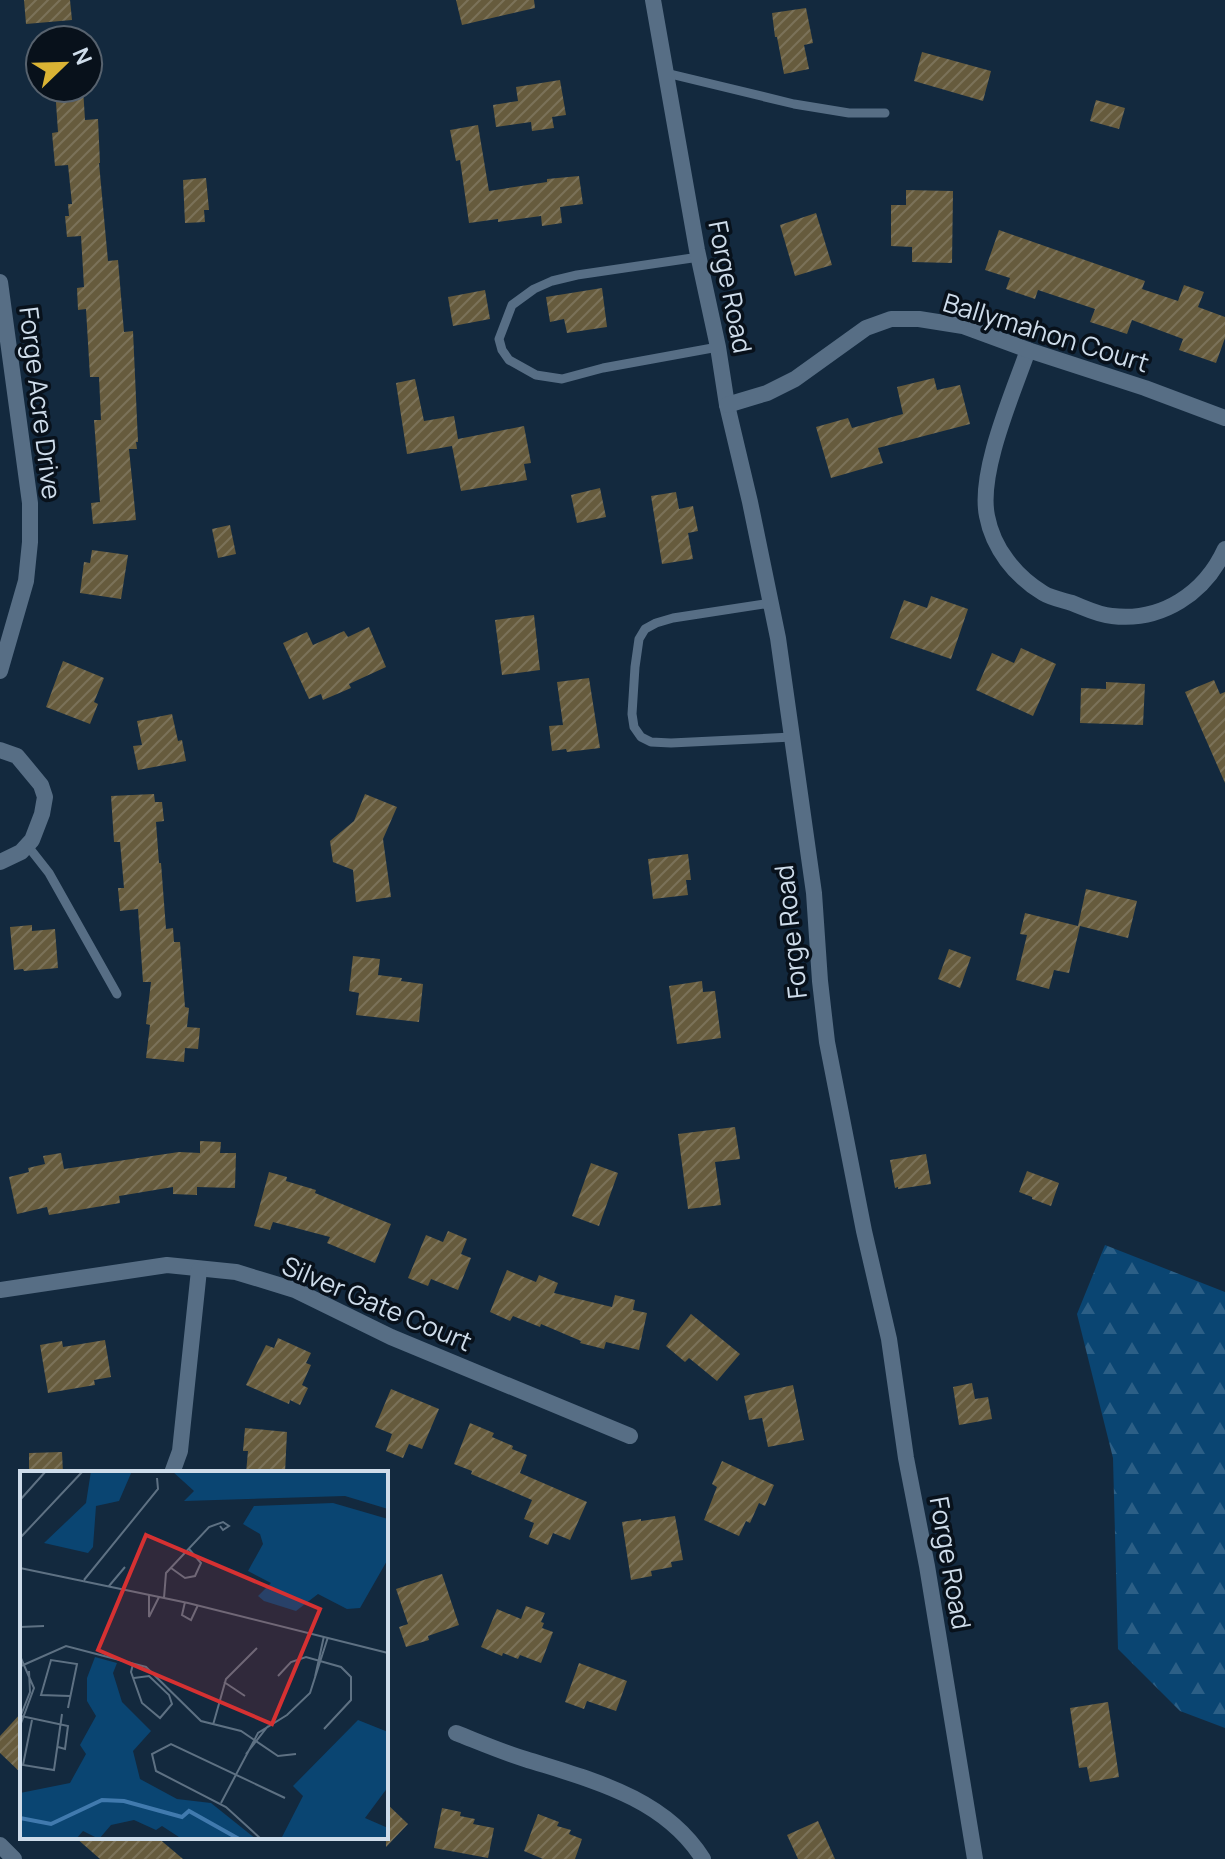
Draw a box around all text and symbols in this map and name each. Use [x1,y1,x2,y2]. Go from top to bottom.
north arrow [24,24,104,104]
text: N [66,43,99,69]
street label: Forge Road [700,217,761,356]
street label: Ballymahon Court [939,284,1154,380]
street label: Forge Acre Drive [11,304,71,501]
street label: Forge Road [765,863,815,1001]
street label: Silver Gate Court [277,1247,478,1359]
inset map [20,1471,388,1839]
street label: Forge Road [922,1494,980,1632]

